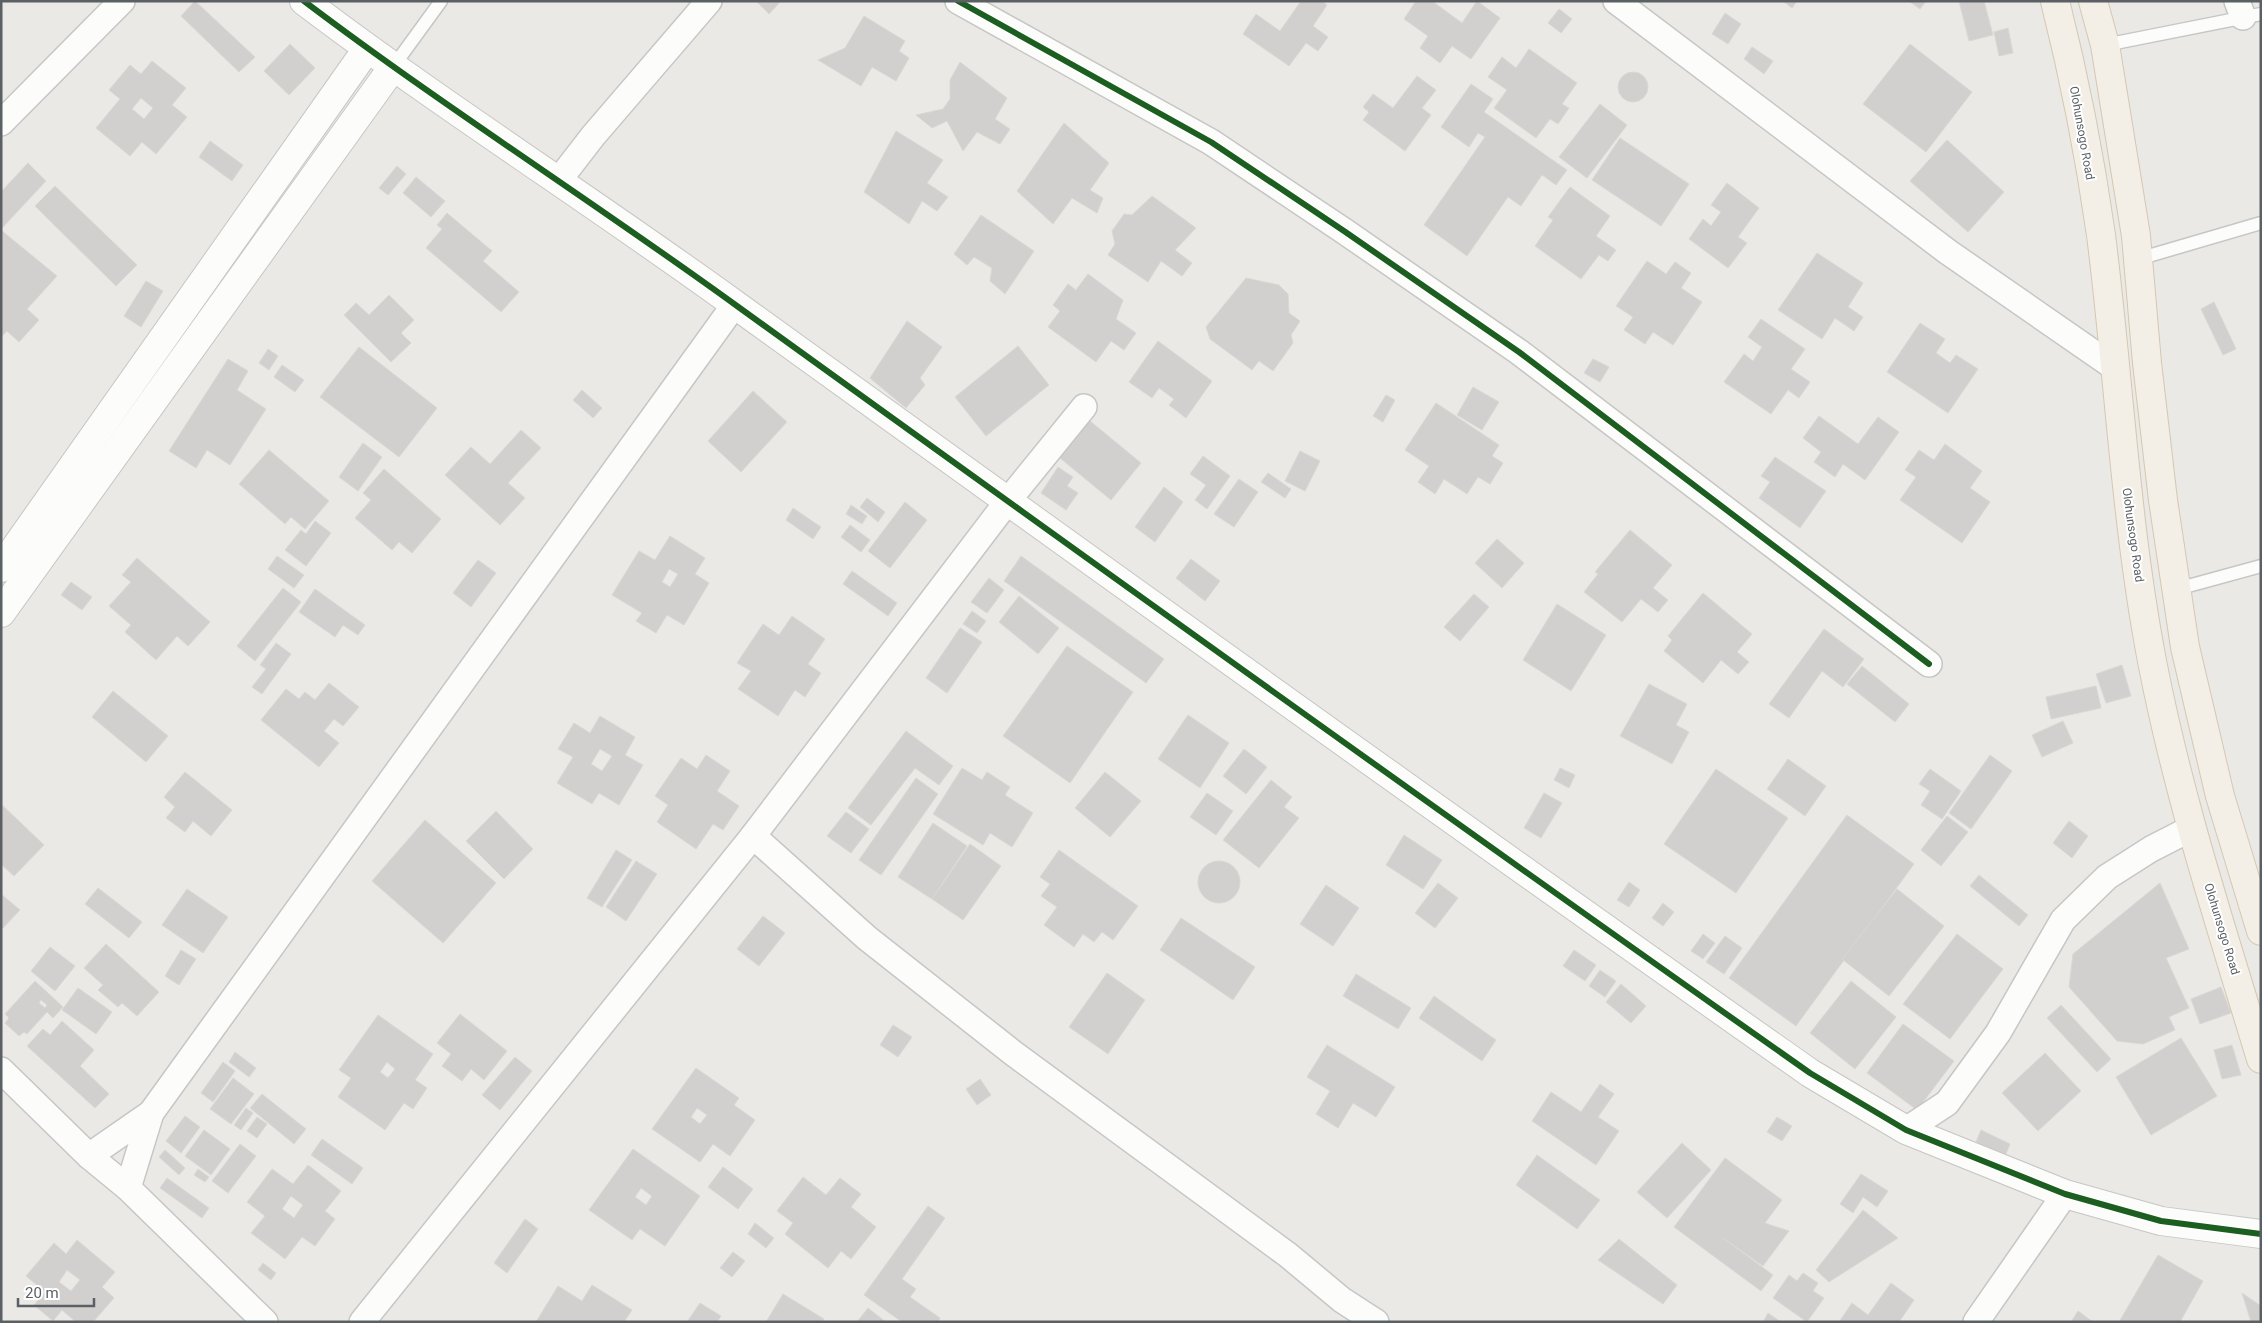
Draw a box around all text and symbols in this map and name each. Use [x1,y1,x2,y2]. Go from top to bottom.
street label: Olohunsogo Road [2067,85,2097,181]
street label: Olohunsogo Road [2119,487,2147,583]
street label: Olohunsogo Road [2201,882,2243,976]
scale bar [18,1276,94,1308]
text: 20 m [25,1284,59,1302]

